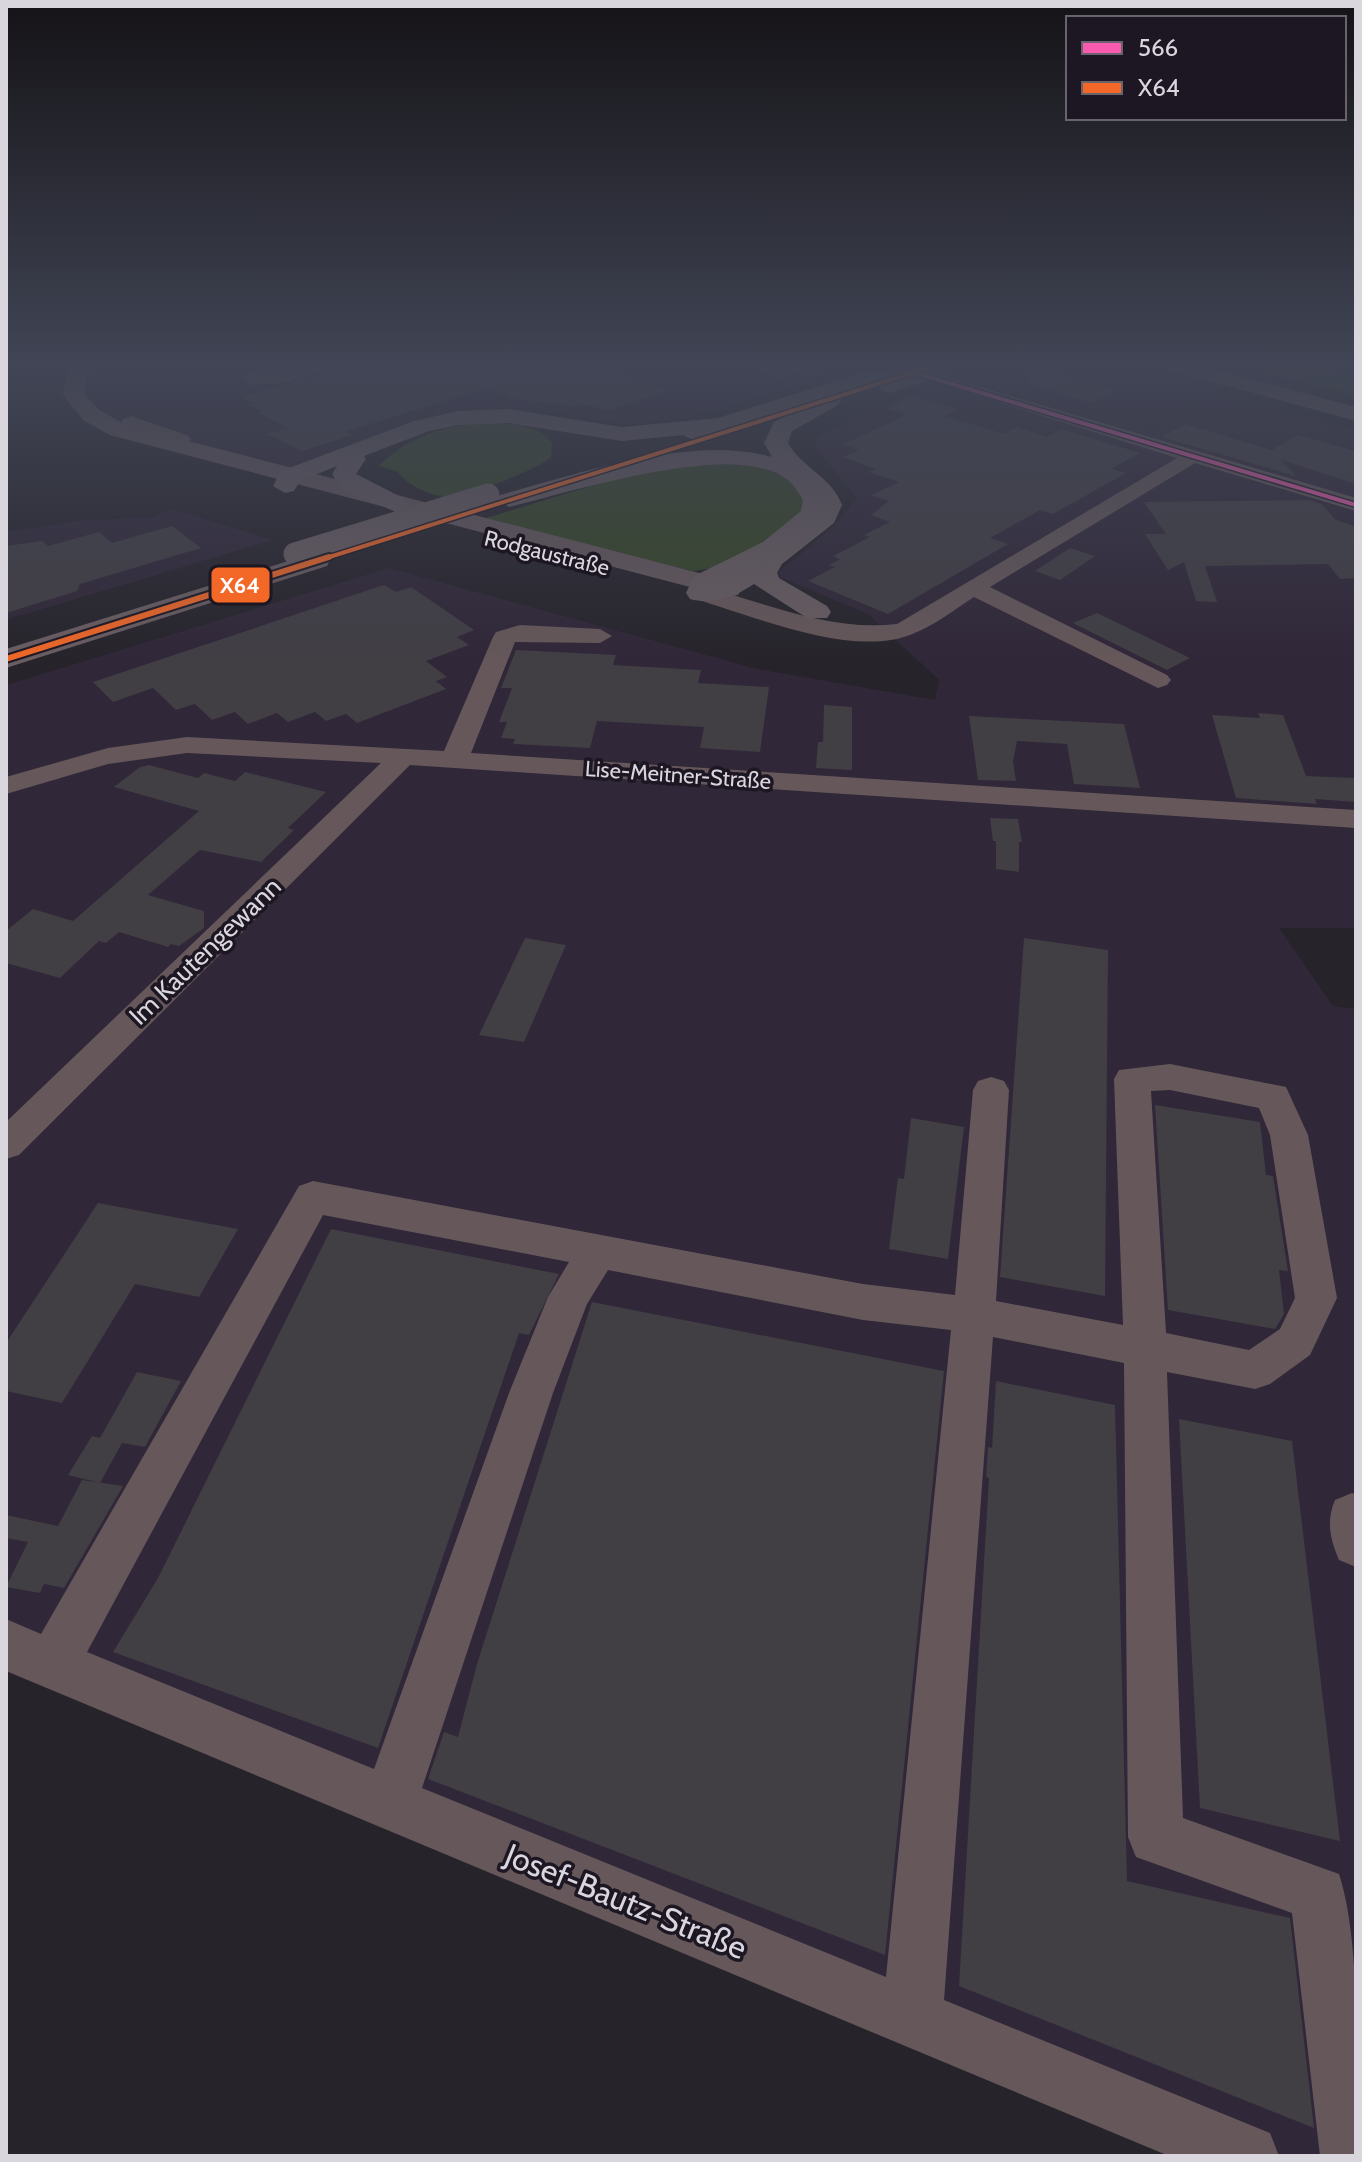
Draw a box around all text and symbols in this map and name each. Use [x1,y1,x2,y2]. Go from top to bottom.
legend [1066,16,1346,120]
text: 566 [1138,33,1178,62]
text: X64 [1138,73,1180,102]
street label: Rodgaustraße [482,524,612,582]
line badge: X64 [210,566,271,604]
text: X64 [219,572,260,599]
street label: Lise-Meitner-Straße [584,755,772,795]
street label: Im Kautengewann [122,870,288,1032]
street label: Josef-Bautz-Straße [499,1834,752,1967]

